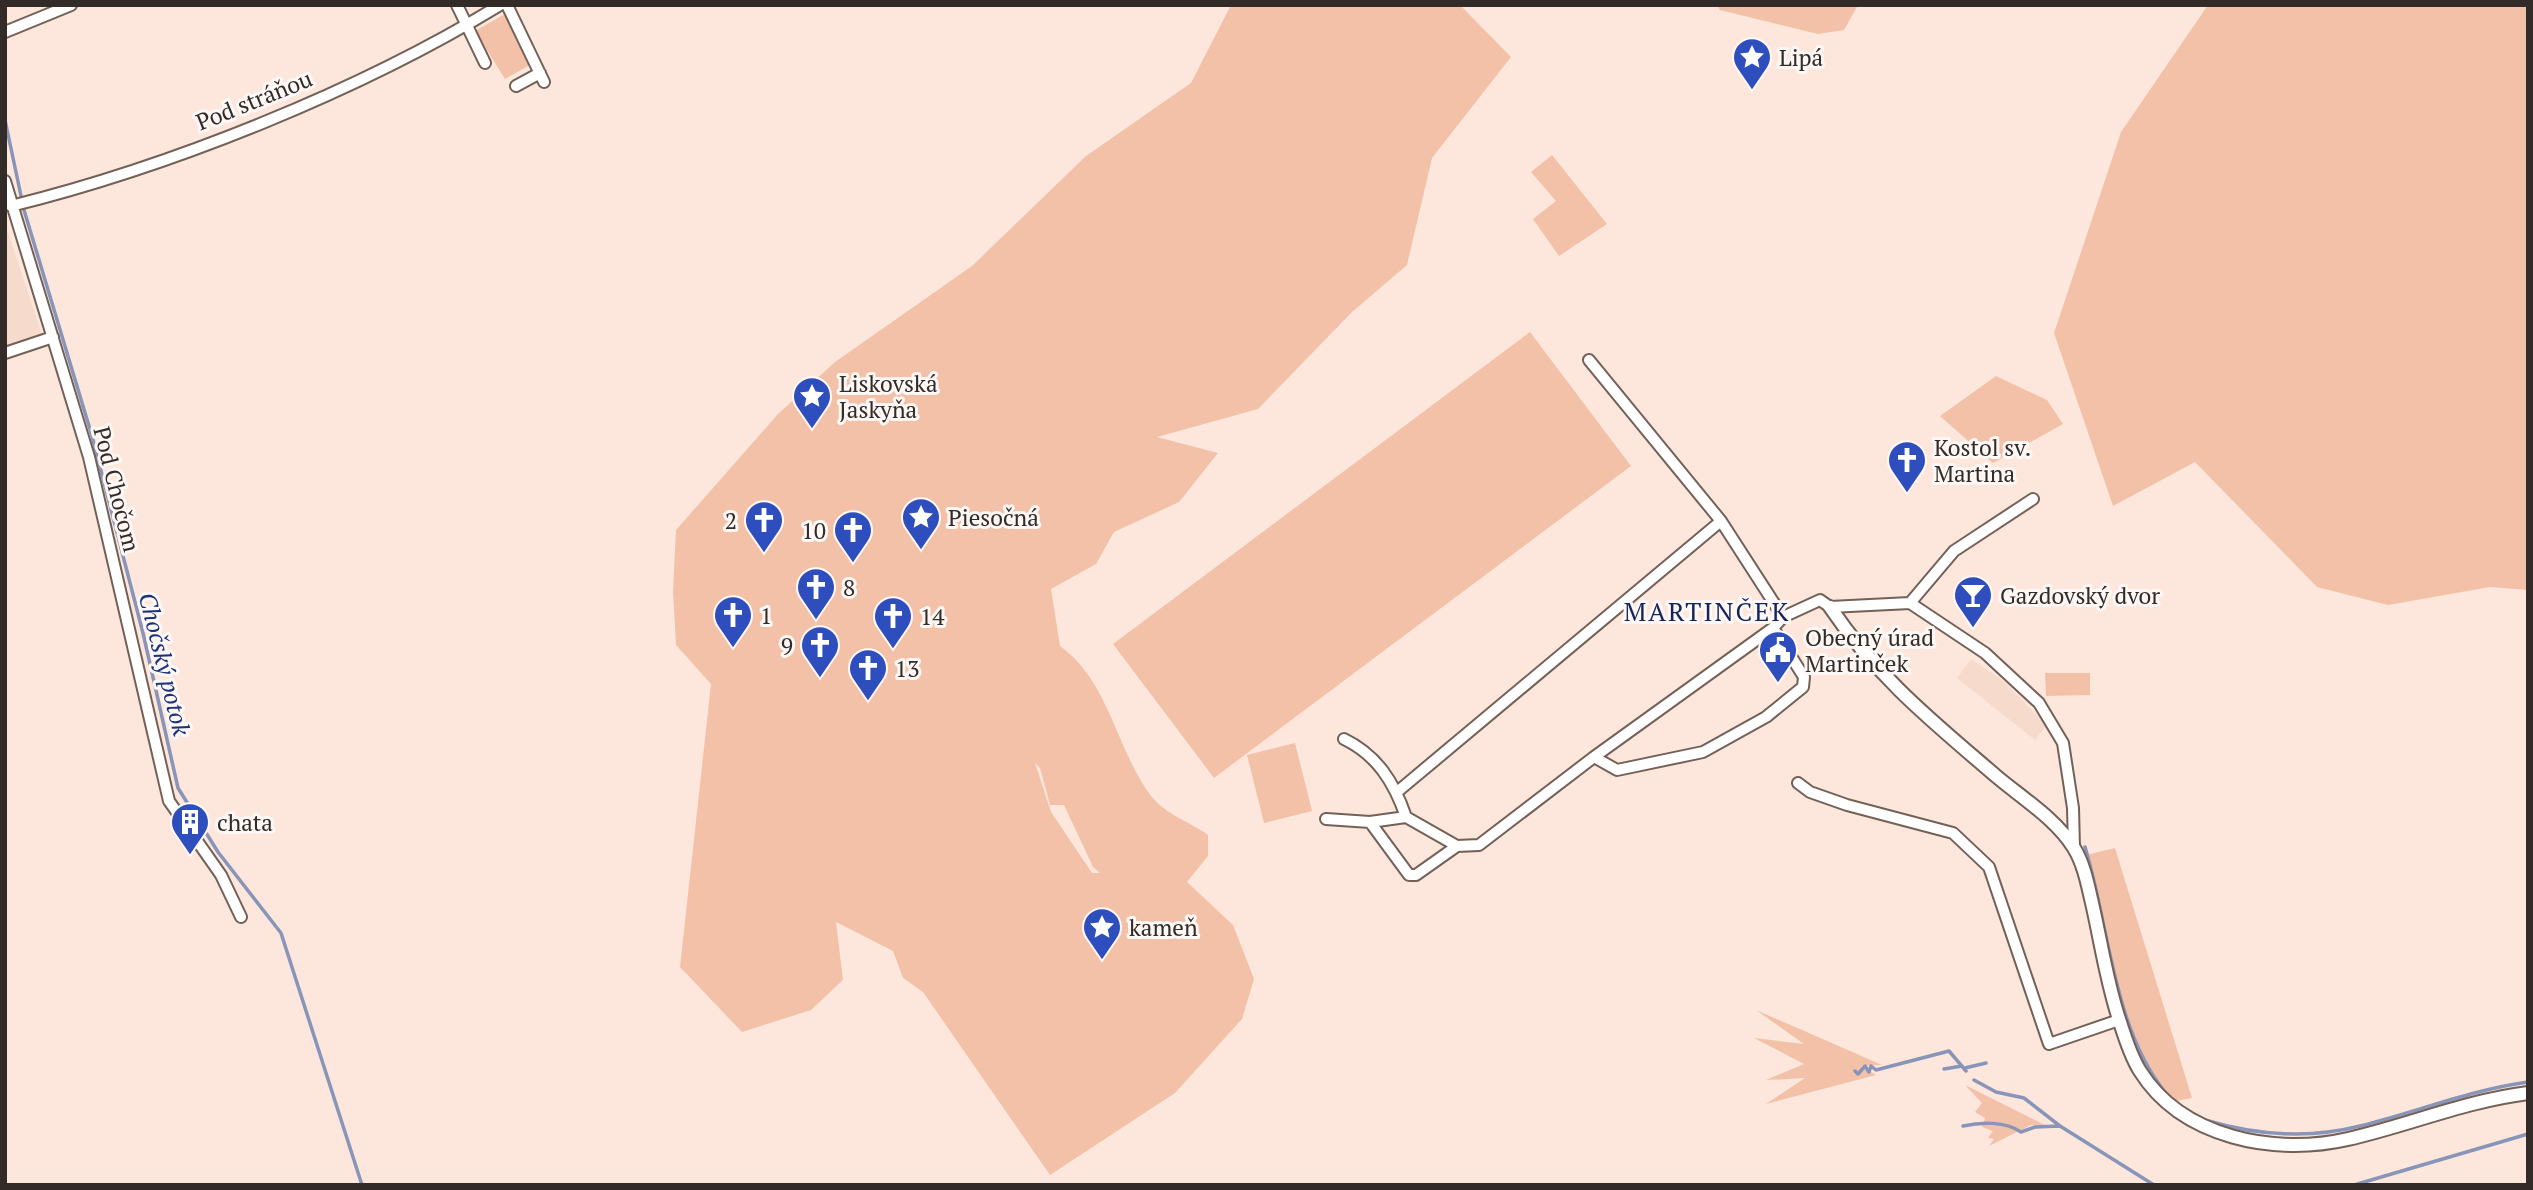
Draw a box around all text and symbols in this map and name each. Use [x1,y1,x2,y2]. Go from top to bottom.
place icon: Lipá [1731,36,1773,91]
place label: Lipá [1779,42,1824,73]
street label: Pod stráňou [191,63,317,137]
place label: Liskovská Jaskyňa [839,368,938,425]
place icon: Liskovská Jaskyňa [791,375,833,430]
street label: Pod Chočom [86,423,148,555]
place label: Kostol sv. Martina [1934,432,2031,489]
church icon: Kostol sv. Martina [1886,439,1928,494]
place icon: Piesočná [900,496,942,551]
church icon: 2 [743,499,785,554]
place label: Piesočná [948,502,1039,533]
place label: 2 [725,505,737,536]
church icon: 10 [832,509,874,564]
place label: 10 [801,515,826,546]
church icon: 8 [795,566,837,621]
place label: 8 [843,572,855,603]
bar icon: Gazdovský dvor [1952,574,1994,629]
place label: Gazdovský dvor [2000,580,2160,611]
water label: Chočský potok [132,589,198,739]
church icon: 1 [712,594,754,649]
district label: MARTINČEK [1624,594,1790,628]
church icon: 14 [872,595,914,650]
place label: 1 [760,600,772,631]
place label: 14 [920,601,945,632]
place label: Obecný úrad Martinček [1805,622,1934,679]
church icon: 9 [799,624,841,679]
public building icon: Obecný úrad Martinček [1757,629,1799,684]
place label: 9 [781,630,793,661]
church icon: 13 [847,647,889,702]
place label: 13 [895,653,920,684]
building icon: chata [169,801,211,856]
place label: chata [217,807,273,838]
place icon: kameň [1081,906,1123,961]
place label: kameň [1129,912,1198,943]

